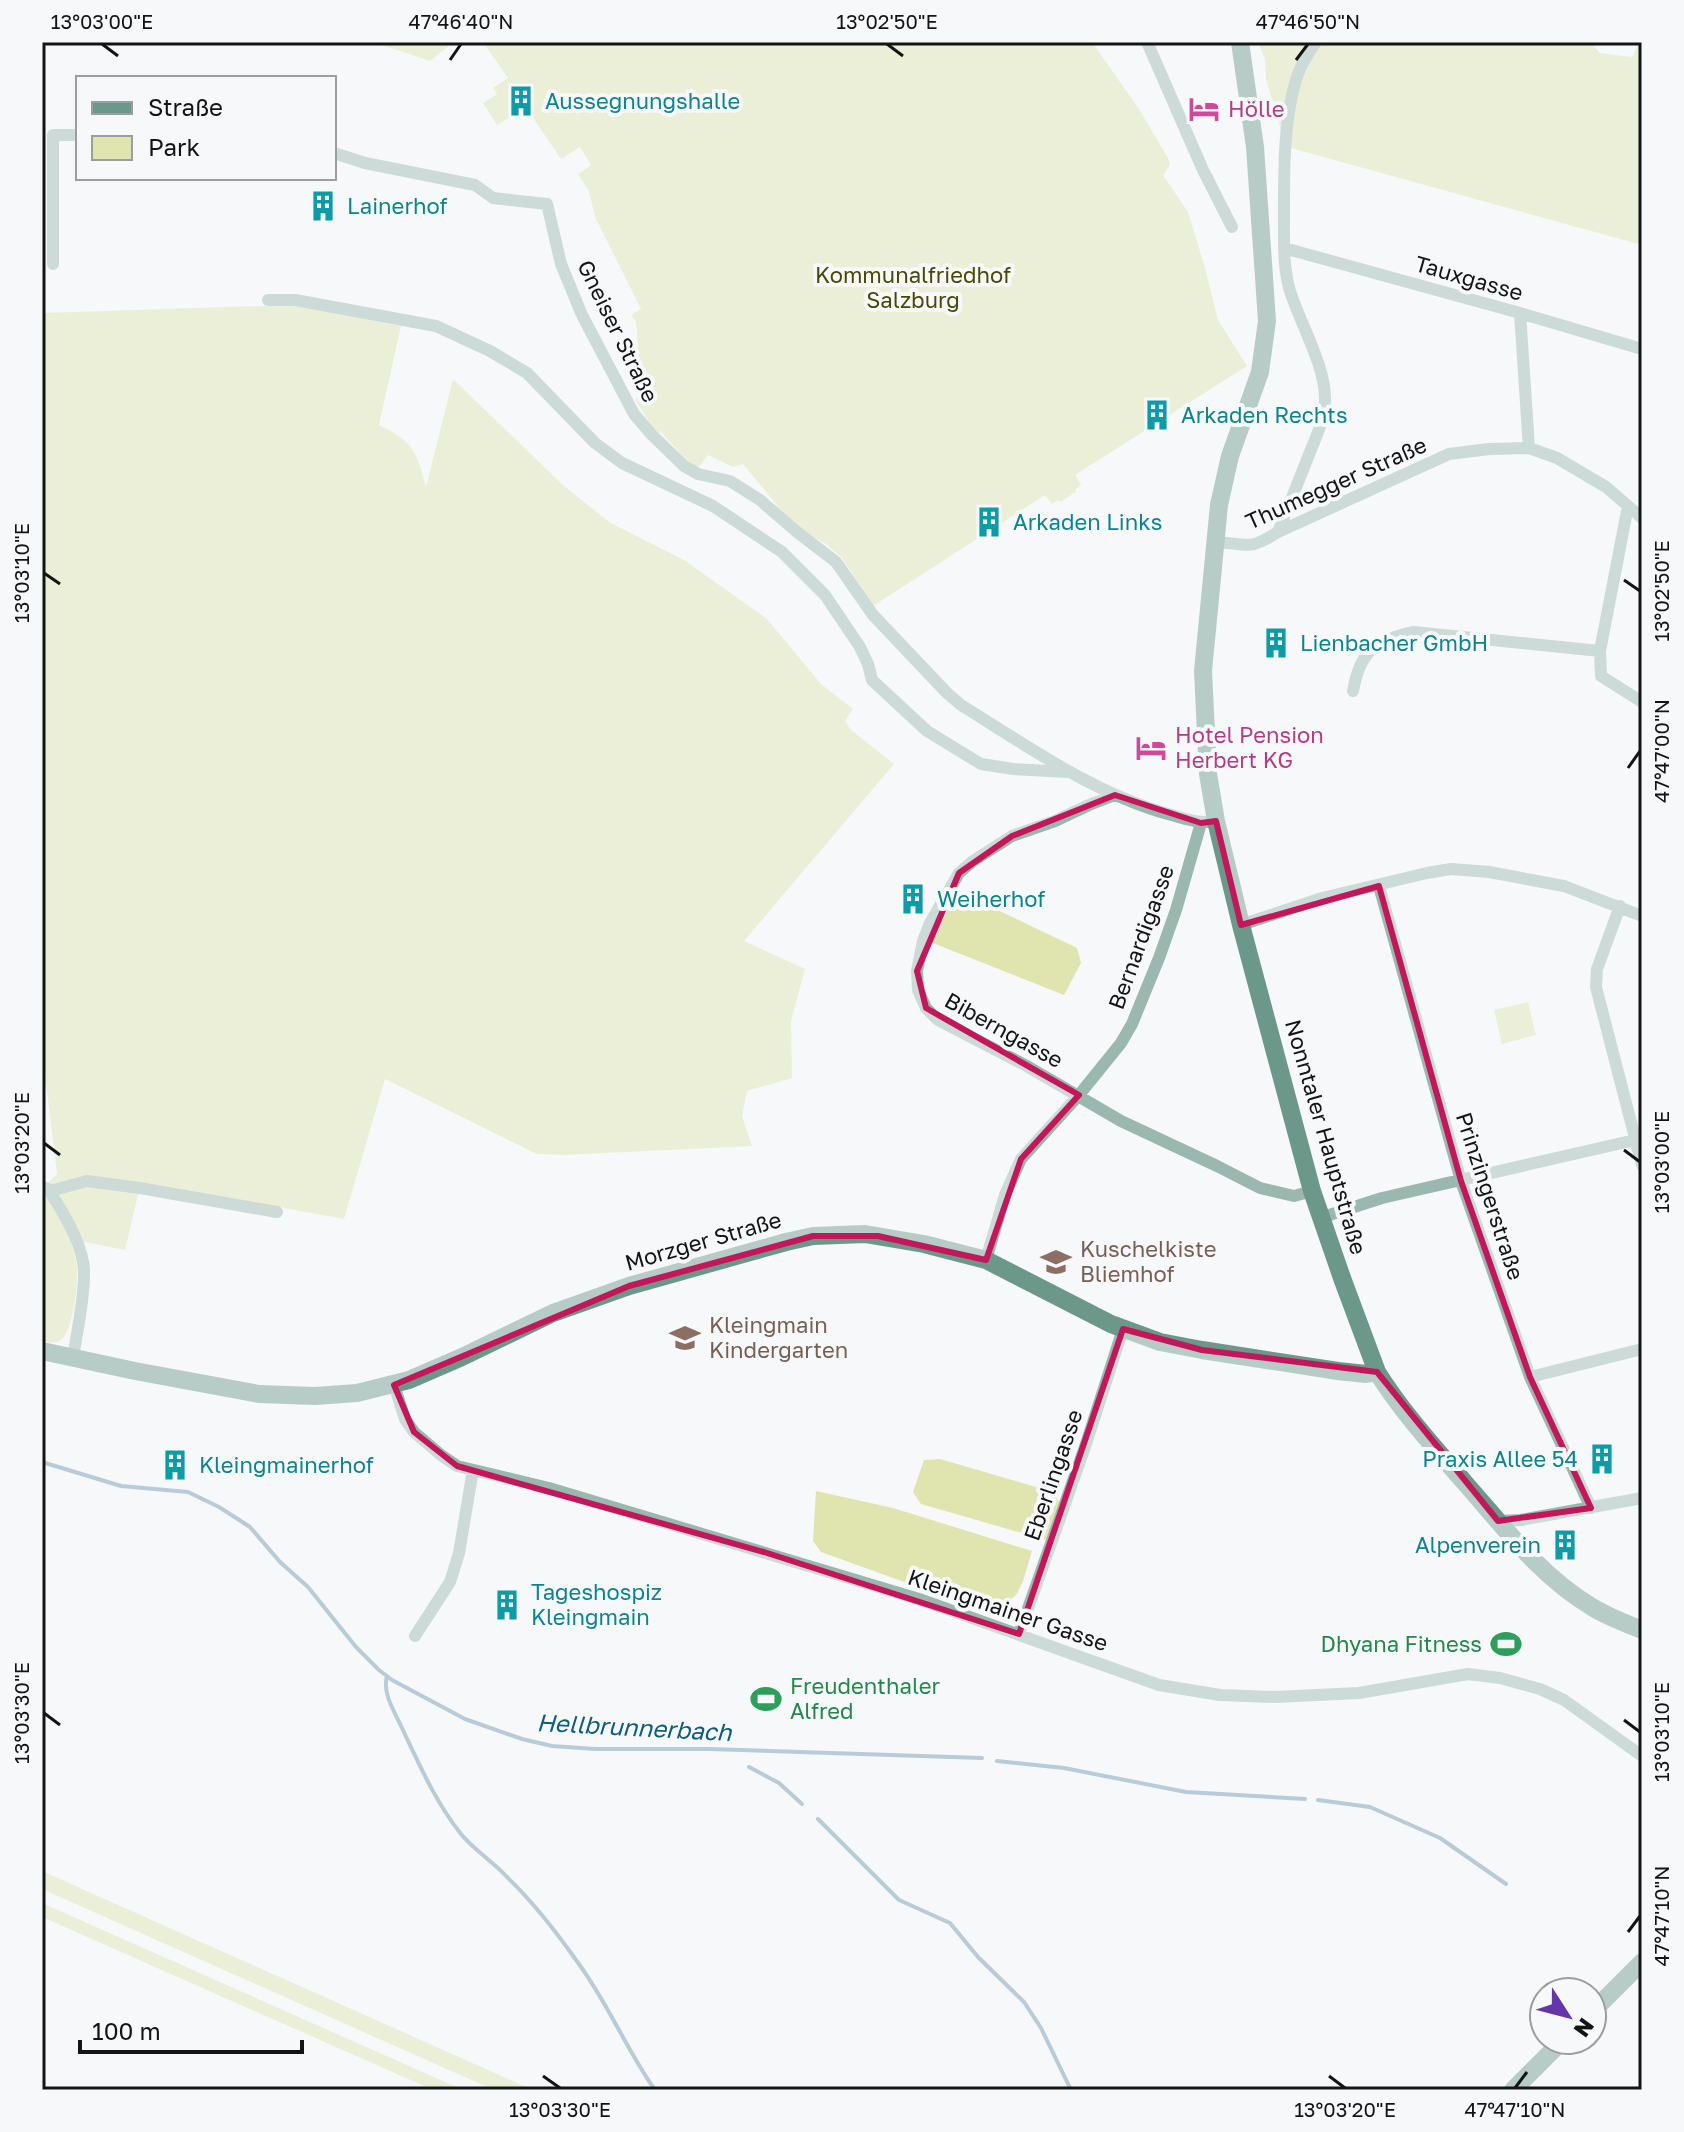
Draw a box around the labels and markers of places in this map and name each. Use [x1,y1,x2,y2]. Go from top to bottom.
building icon: Aussegnungshalle [504,84,538,118]
place label: Aussegnungshalle [545,87,740,114]
hotel icon: Hölle [1187,92,1221,126]
place label: Hölle [1228,95,1285,122]
building icon: Lainerhof [306,189,340,223]
place label: Lainerhof [347,192,448,219]
building icon: Arkaden Rechts [1140,398,1174,432]
place label: Arkaden Rechts [1181,401,1348,428]
building icon: Arkaden Links [972,505,1006,539]
place label: Arkaden Links [1013,508,1162,535]
building icon: Lienbacher GmbH [1259,626,1293,660]
place label: Lienbacher GmbH [1300,629,1488,656]
place label: Hotel Pension Herbert KG [1175,721,1324,773]
hotel icon: Hotel Pension Herbert KG [1134,731,1168,765]
building icon: Weiherhof [896,882,930,916]
place label: Weiherhof [937,885,1045,912]
place label: Kuschelkiste Bliemhof [1080,1235,1217,1287]
school or university icon: Kuschelkiste Bliemhof [1039,1245,1073,1279]
place label: Kleingmain Kindergarten [709,1311,848,1363]
school or university icon: Kleingmain Kindergarten [668,1321,702,1355]
building icon: Praxis Allee 54 [1585,1442,1619,1476]
place label: Praxis Allee 54 [1422,1445,1578,1472]
building icon: Kleingmainerhof [158,1448,192,1482]
place label: Kleingmainerhof [199,1451,374,1478]
building icon: Alpenverein [1548,1528,1582,1562]
place label: Alpenverein [1415,1531,1541,1558]
place label: Tageshospiz Kleingmain [531,1578,662,1630]
building icon: Tageshospiz Kleingmain [490,1588,524,1622]
sports icon: Dhyana Fitness [1489,1627,1523,1661]
place label: Dhyana Fitness [1321,1630,1482,1657]
place label: Freudenthaler Alfred [790,1672,940,1724]
sports icon: Freudenthaler Alfred [749,1682,783,1716]

